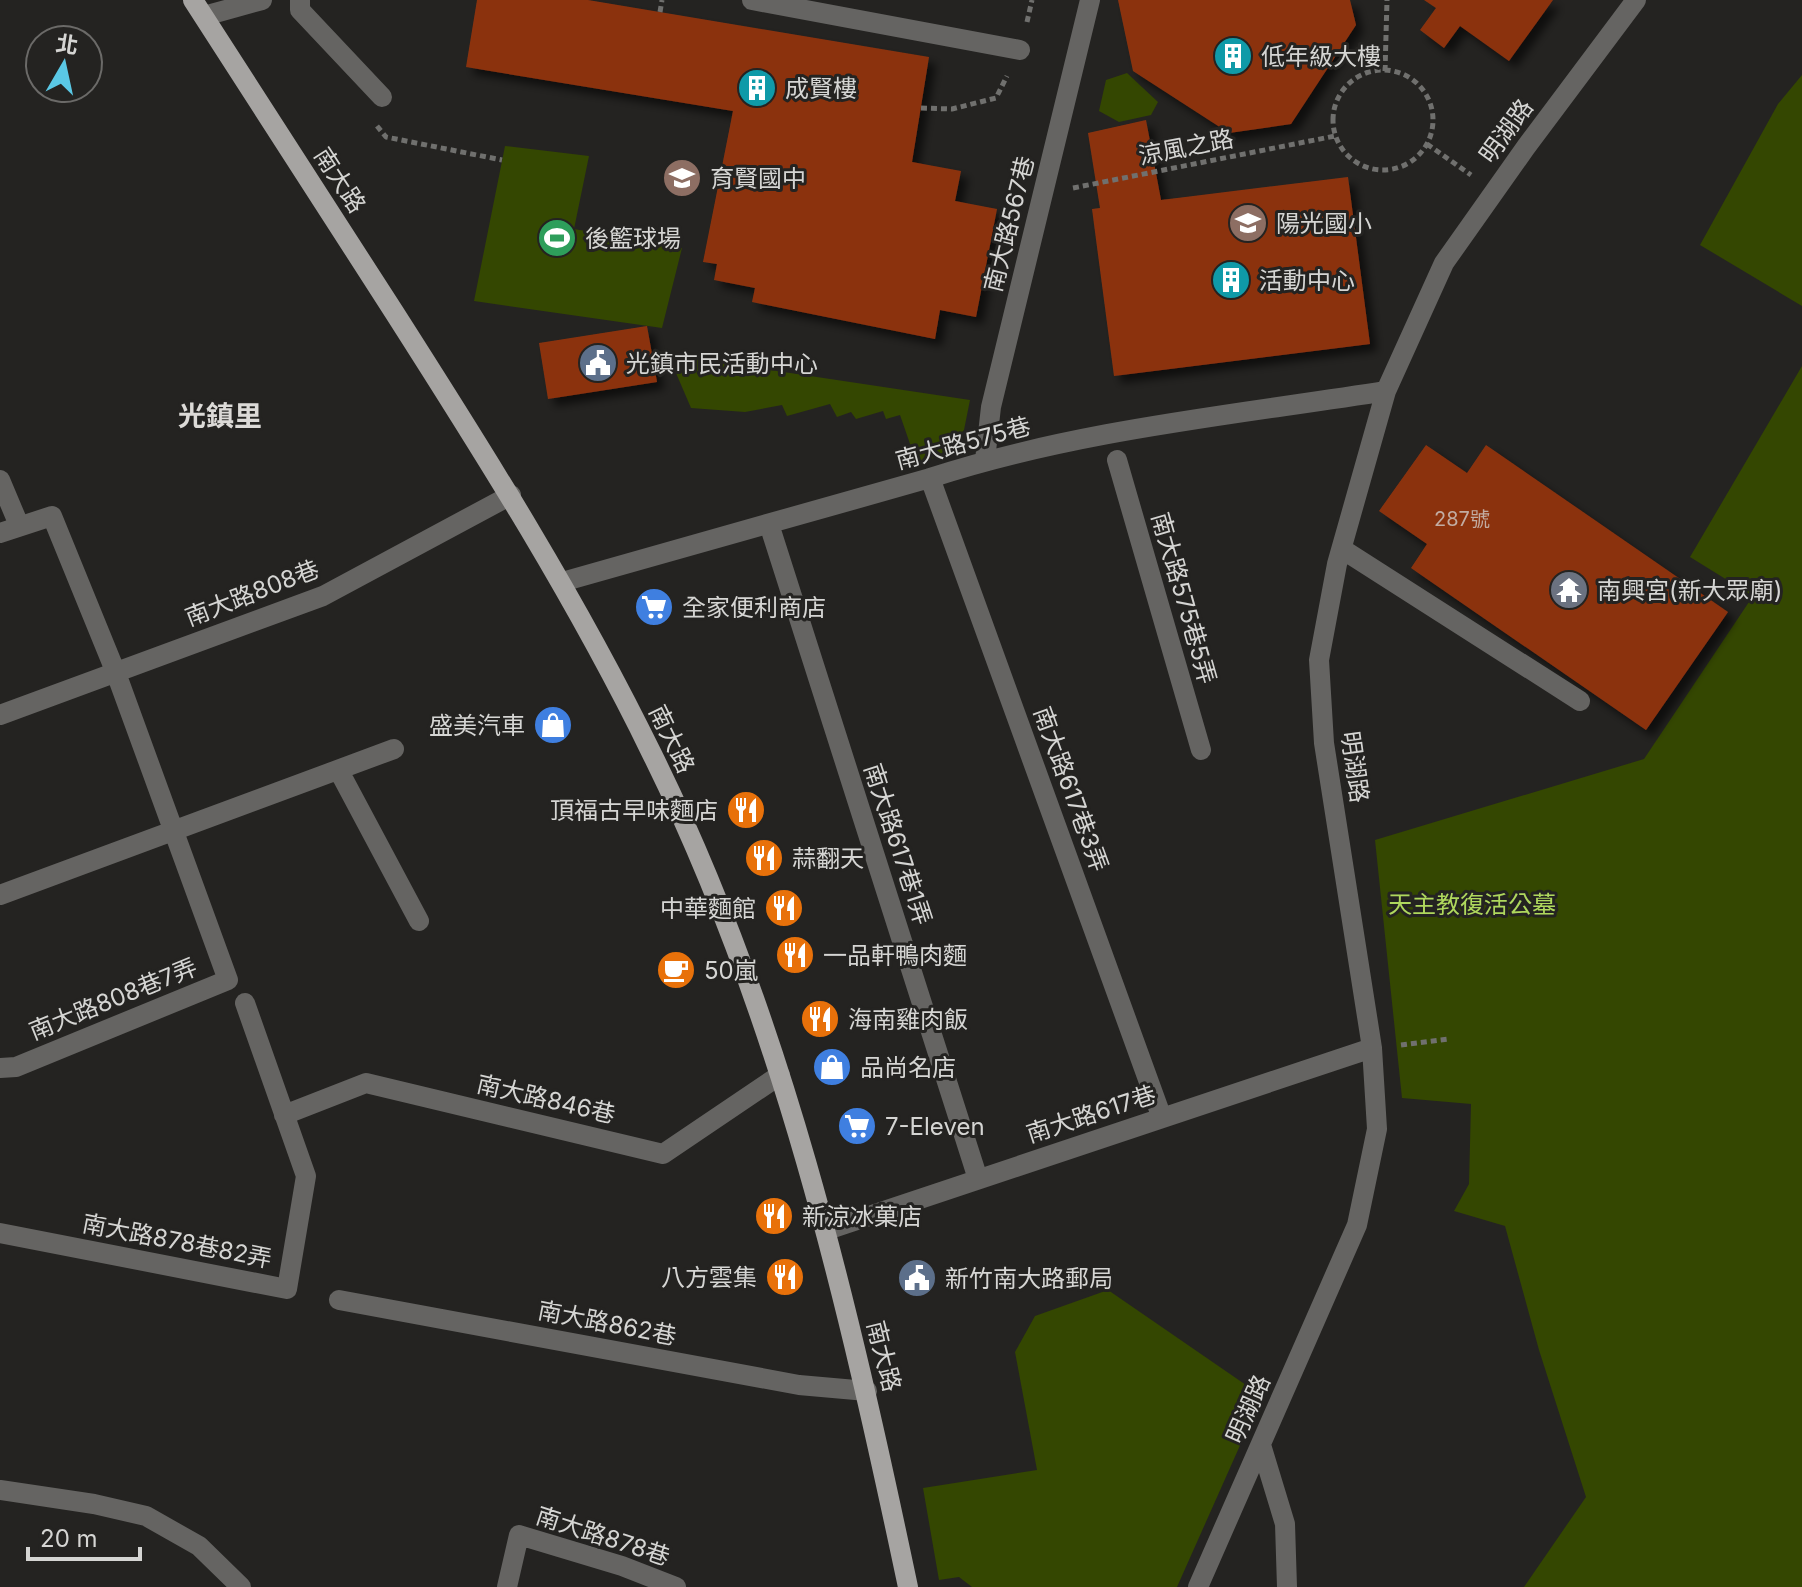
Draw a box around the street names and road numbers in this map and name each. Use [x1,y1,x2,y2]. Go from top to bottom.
street label: 明湖路 [1473,93,1539,169]
street label: 涼風之路 [1136,124,1236,170]
street label: 南大路 [308,142,372,218]
street label: 南大路567巷 [978,153,1040,295]
street label: 南大路575巷 [892,411,1034,475]
street label: 南大路575巷5弄 [1146,509,1222,687]
street label: 南大路808巷 [181,554,323,632]
street label: 南大路 [643,700,701,778]
street label: 南大路617巷3弄 [1028,703,1114,875]
street label: 明湖路 [1336,729,1374,805]
street label: 南大路617巷1弄 [858,760,938,928]
street label: 南大路808巷7弄 [25,952,201,1046]
street label: 南大路846巷 [474,1069,618,1129]
street label: 南大路617巷 [1023,1079,1159,1149]
street label: 南大路878巷82弄 [80,1208,274,1274]
street label: 南大路862巷 [535,1295,679,1351]
street label: 南大路 [861,1318,907,1394]
street label: 明湖路 [1220,1370,1276,1448]
street label: 南大路878巷 [532,1501,674,1571]

